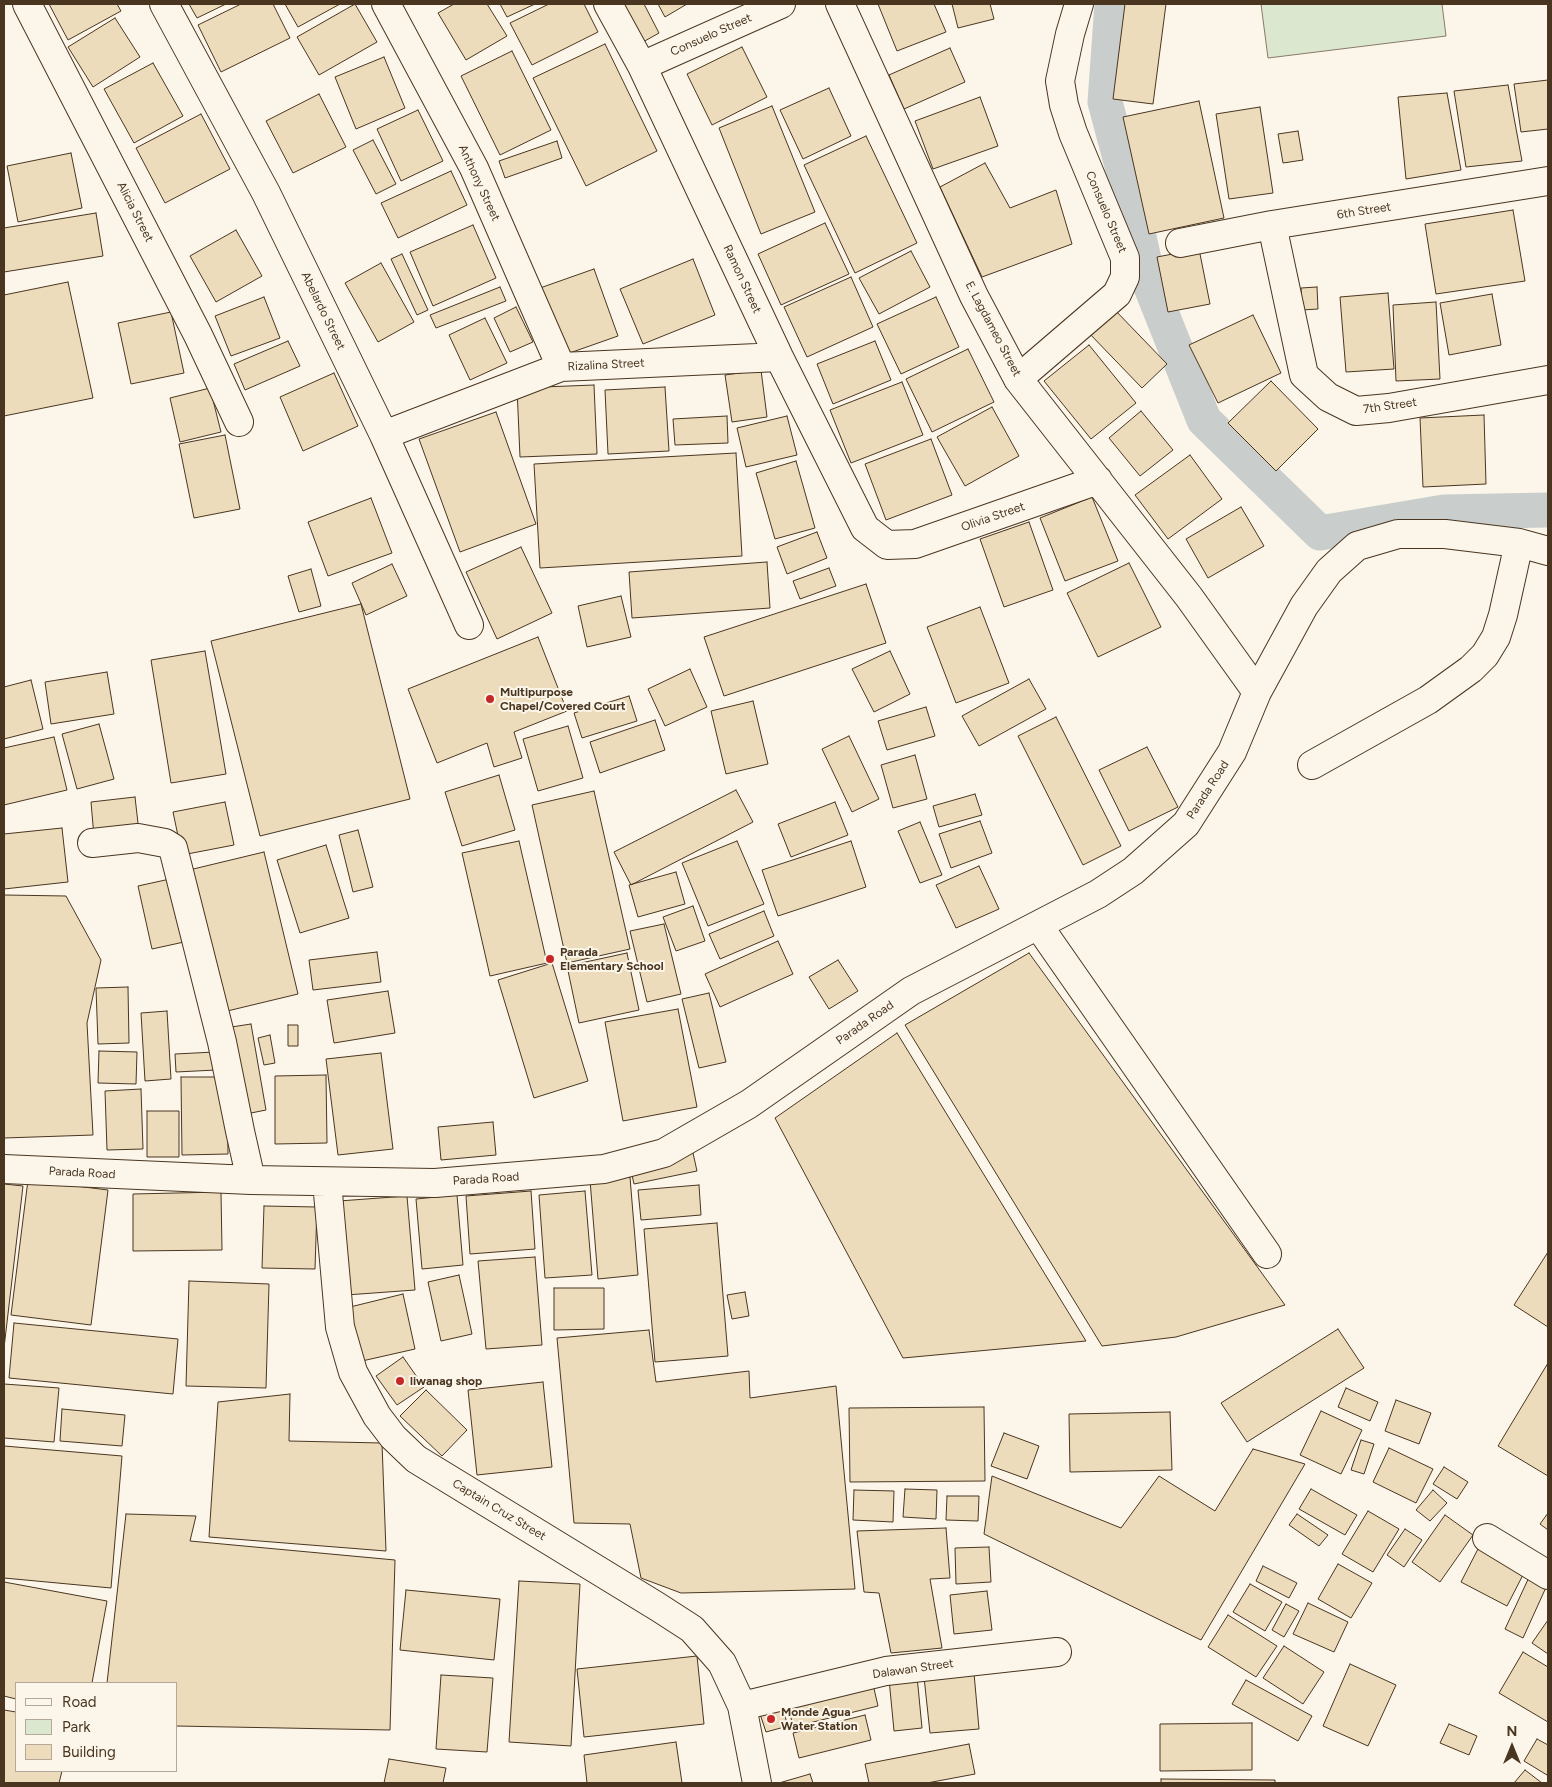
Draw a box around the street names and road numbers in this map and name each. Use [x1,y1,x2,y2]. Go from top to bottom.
street label: Consuelo Street [668,11,754,59]
street label: Anthony Street [455,143,503,223]
street label: Consuelo Street [1082,169,1130,255]
street label: Alicia Street [114,180,156,244]
street label: 6th Street [1336,200,1392,222]
street label: Ramon Street [720,242,764,316]
street label: Abelardo Street [298,270,348,352]
street label: E. Lagdameo Street [962,279,1024,379]
street label: Rizalina Street [567,356,645,374]
street label: 7th Street [1362,395,1418,417]
street label: Olivia Street [959,499,1027,535]
street label: Parada Road [1184,758,1232,822]
street label: Parada Road [833,998,897,1048]
street label: Parada Road [48,1164,116,1182]
street label: Parada Road [452,1169,520,1189]
street label: Captain Cruz Street [450,1476,548,1544]
street label: Dalawan Street [872,1656,954,1682]

